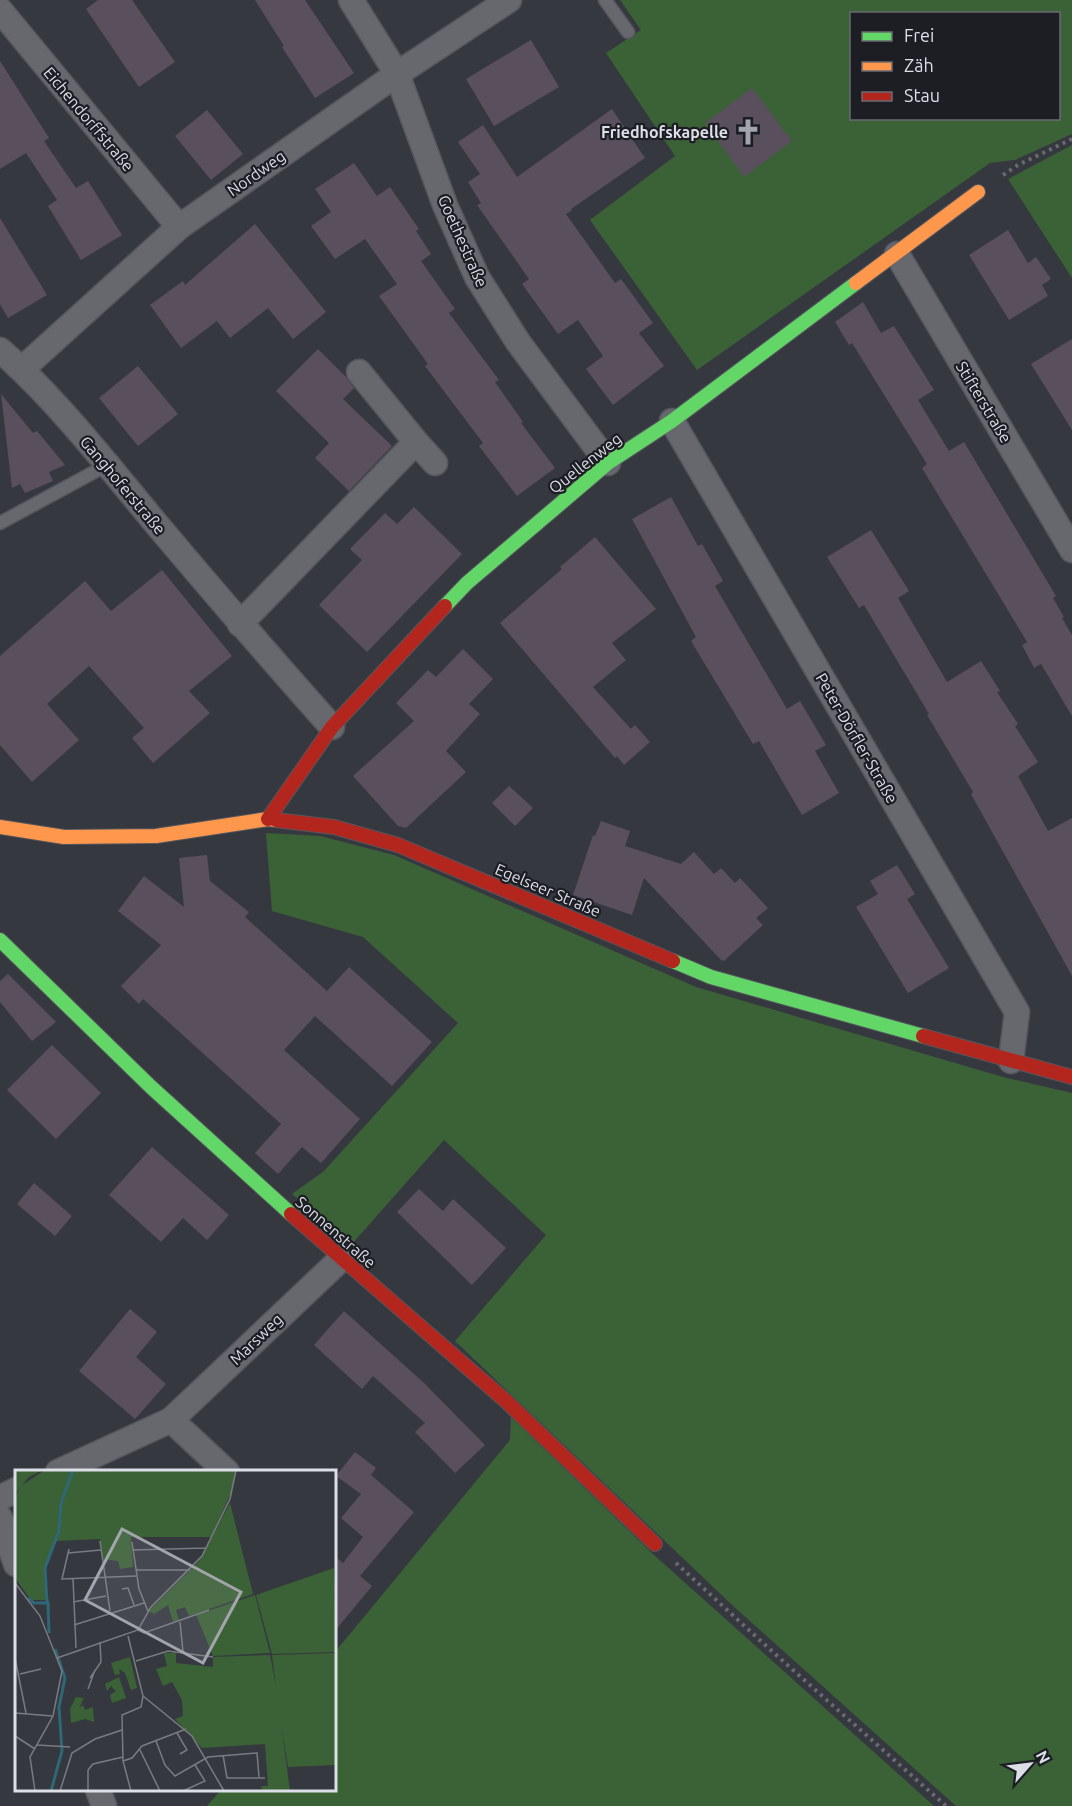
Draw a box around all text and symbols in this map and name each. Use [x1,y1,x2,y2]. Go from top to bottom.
legend [850,12,1060,120]
text: Frei [904,25,934,45]
text: Zäh [904,55,934,75]
street label: Eichendorffstraße [40,63,138,175]
text: Stau [904,85,940,105]
church icon: Friedhofskapelle [733,117,763,147]
place label: Friedhofskapelle [601,123,728,141]
street label: Nordweg [224,147,288,199]
street label: Goethestraße [435,192,491,290]
street label: Stifterstraße [953,358,1015,446]
street label: Quellenweg [545,429,625,497]
street label: Ganghoferstraße [77,432,169,538]
street label: Peter-Dörfler-Straße [812,670,902,806]
street label: Egelseer Straße [493,860,603,920]
street label: Sonnenstraße [292,1192,380,1272]
street label: Marsweg [226,1310,286,1368]
inset map [15,1470,336,1791]
north arrow [1000,1734,1060,1794]
text: N [1032,1747,1054,1766]

